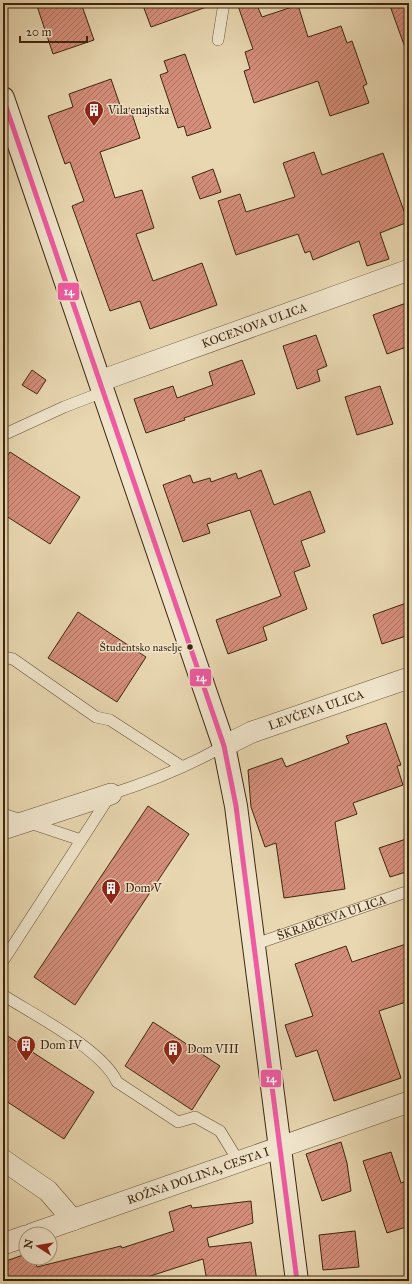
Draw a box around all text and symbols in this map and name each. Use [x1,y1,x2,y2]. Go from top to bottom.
scale bar [20,18,87,44]
text: 20 m [26,25,52,39]
building icon: Vila enajstka [83,99,105,127]
place label: Vila enajstka [107,103,170,117]
line badge: 14 [57,282,80,301]
text: 14 [64,285,75,299]
street label: KOCENOVA ULICA [200,300,309,351]
place label: Študentsko naselje [100,640,182,654]
marker: Študentsko naselje [185,642,195,652]
line badge: 14 [189,668,212,687]
text: 14 [196,671,207,685]
street label: LEVČEVA ULICA [266,687,366,733]
building icon: Dom V [100,877,122,905]
place label: Dom V [125,881,162,895]
street label: ŠKRABČEVA ULICA [274,893,388,943]
building icon: Dom IV [15,1034,37,1062]
place label: Dom IV [40,1038,82,1052]
building icon: Dom VIII [162,1038,184,1066]
place label: Dom VIII [187,1042,239,1056]
line badge: 14 [260,1069,282,1088]
text: 14 [266,1072,277,1086]
street label: ROŽNA DOLINA, CESTA I [125,1145,271,1207]
north arrow [18,1226,58,1266]
text: N [21,1237,36,1250]

